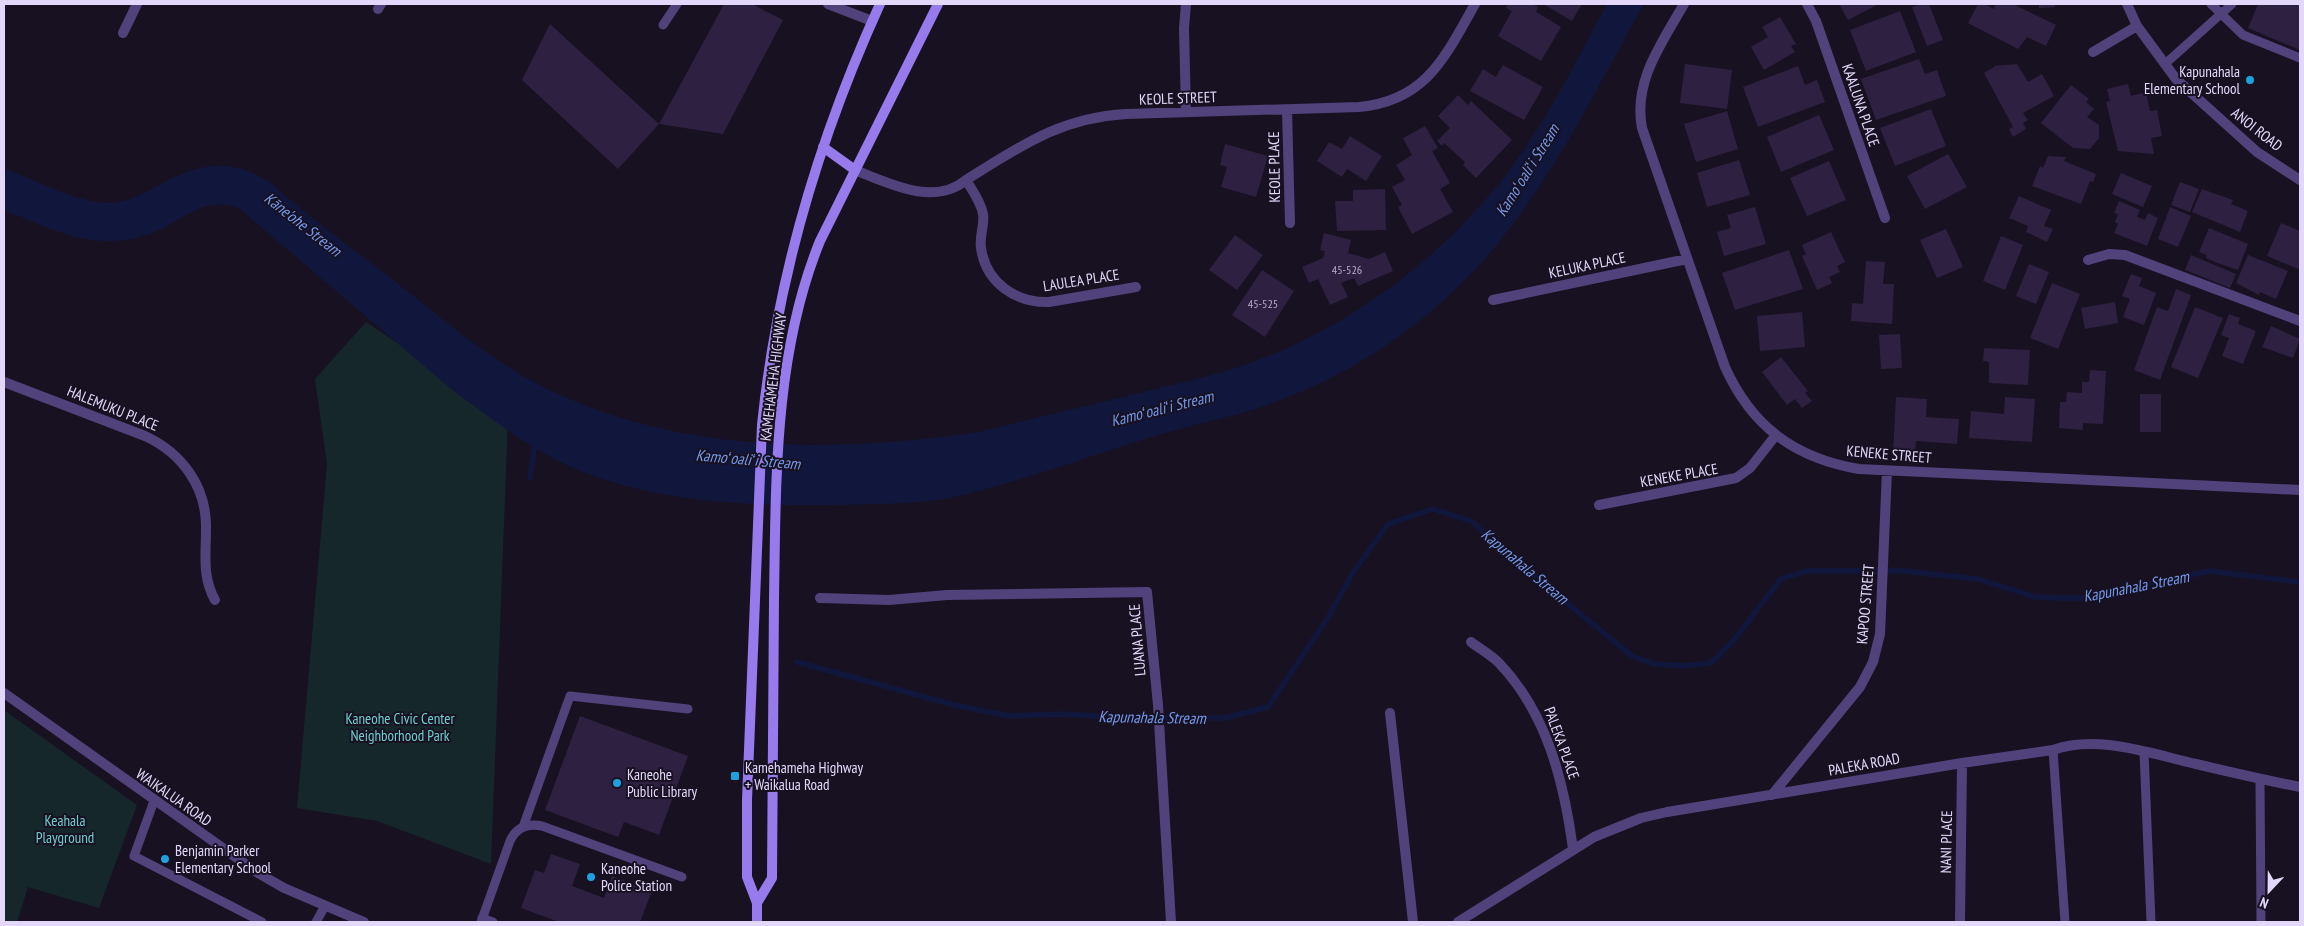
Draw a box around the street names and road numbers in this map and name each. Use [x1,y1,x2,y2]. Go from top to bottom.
street label: KAALUNA PLACE [1838,61,1884,149]
street label: KEOLE STREET [1139,87,1218,109]
street label: ANOI ROAD [2228,103,2286,155]
street label: KEOLE PLACE [1264,131,1284,203]
street label: KELUKA PLACE [1547,248,1627,282]
street label: LAULEA PLACE [1042,265,1120,295]
street label: KAMEHAMEHA HIGHWAY [756,312,790,442]
street label: HALEMUKU PLACE [65,381,161,435]
street label: KENEKE STREET [1846,441,1933,467]
street label: KENEKE PLACE [1639,459,1719,491]
street label: KAPOO STREET [1852,563,1878,645]
street label: LUANA PLACE [1124,603,1150,677]
street label: PALEKA PLACE [1540,704,1584,782]
street label: PALEKA ROAD [1827,748,1901,780]
street label: WAIKALUA ROAD [133,764,216,830]
street label: NANI PLACE [1936,810,1956,874]

